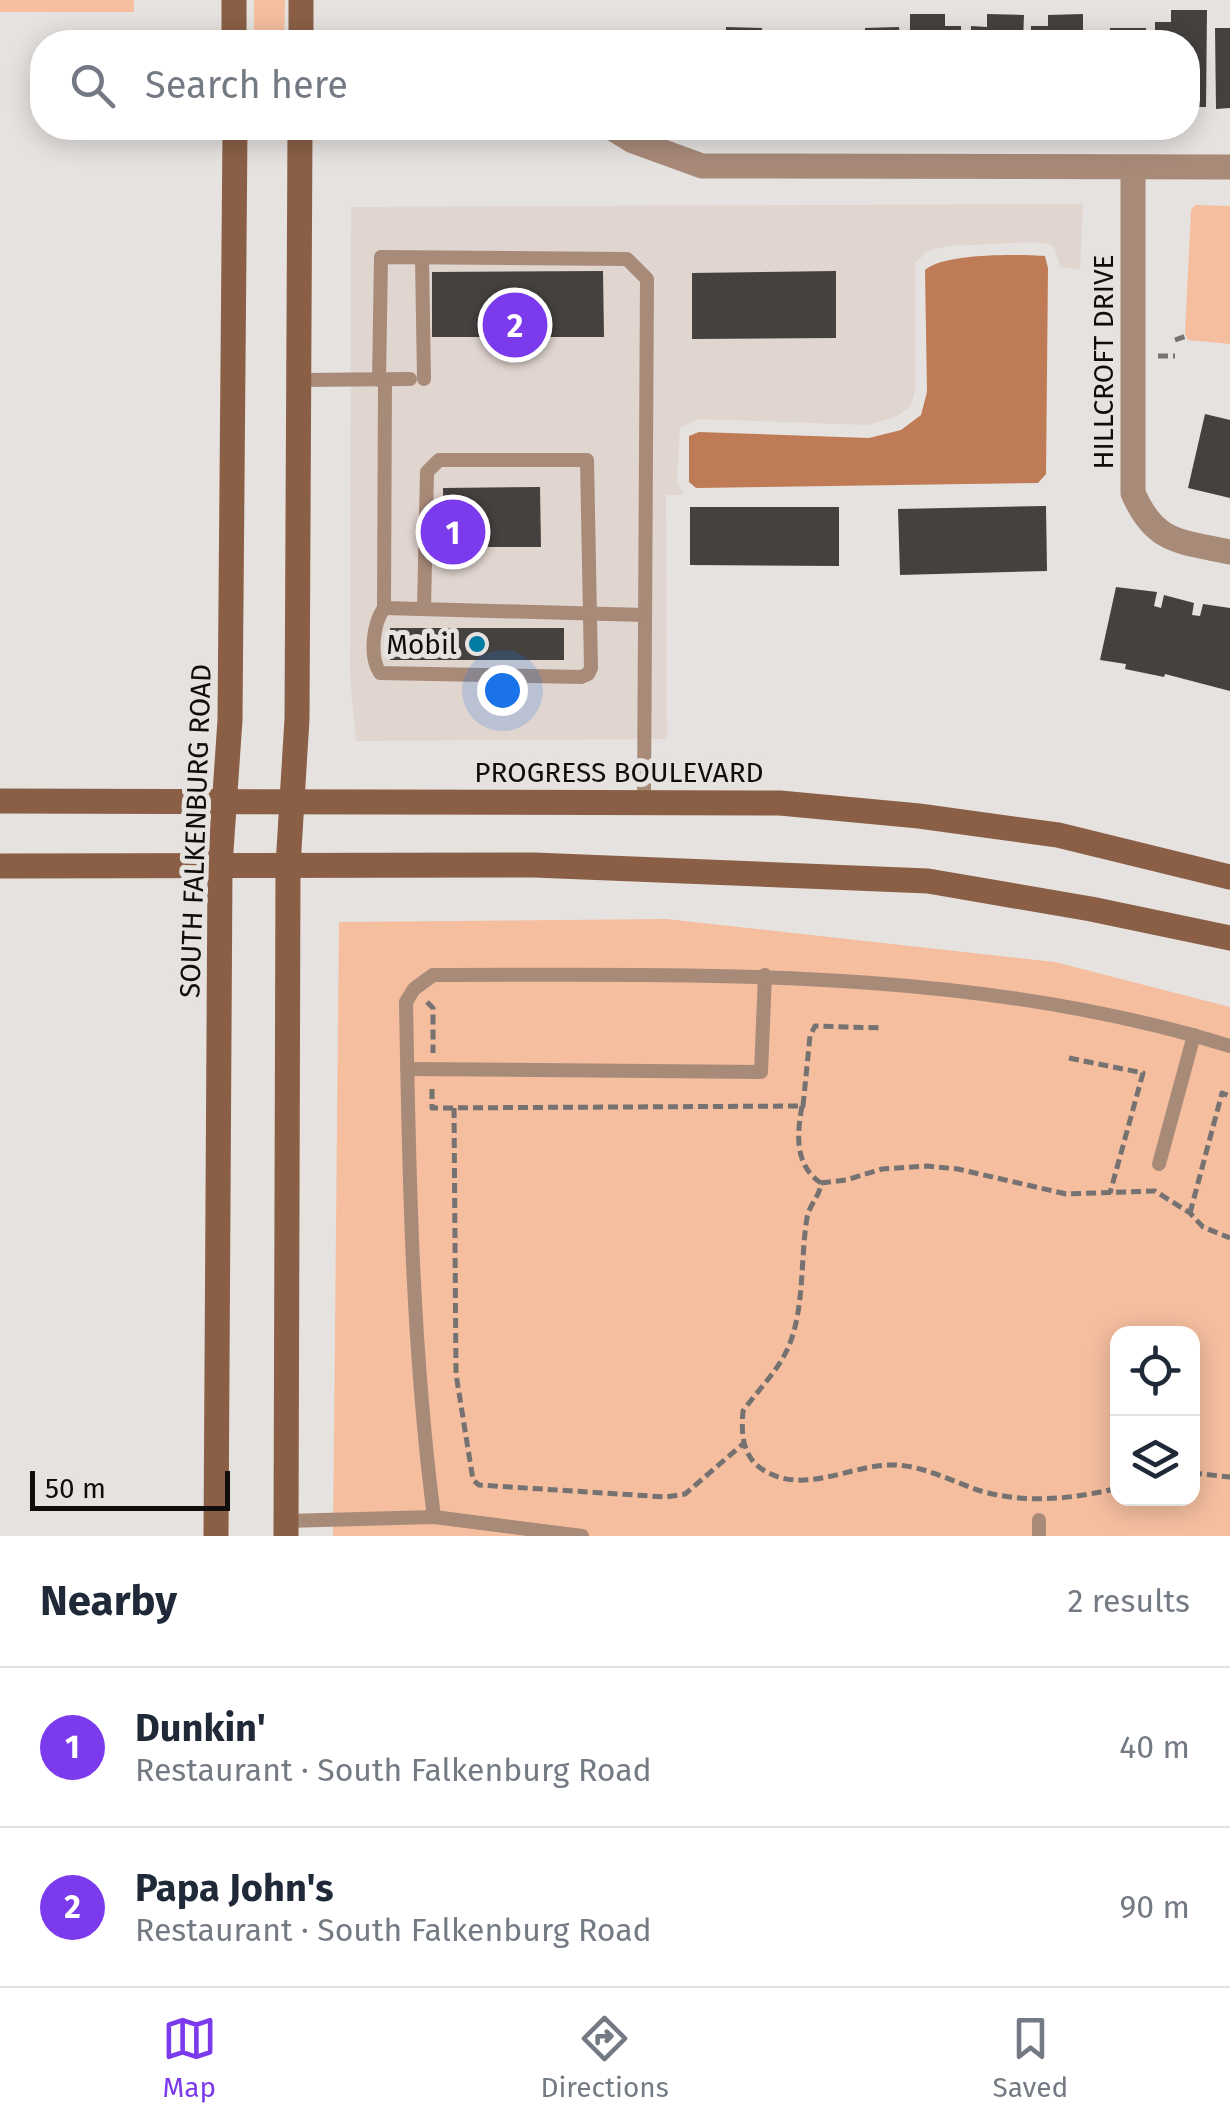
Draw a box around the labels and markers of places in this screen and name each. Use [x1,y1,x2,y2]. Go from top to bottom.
pin: 2 [482,288,548,362]
pin: 1 [420,494,486,570]
place label: Mobil [386,628,457,661]
marker: Mobil [466,633,488,655]

